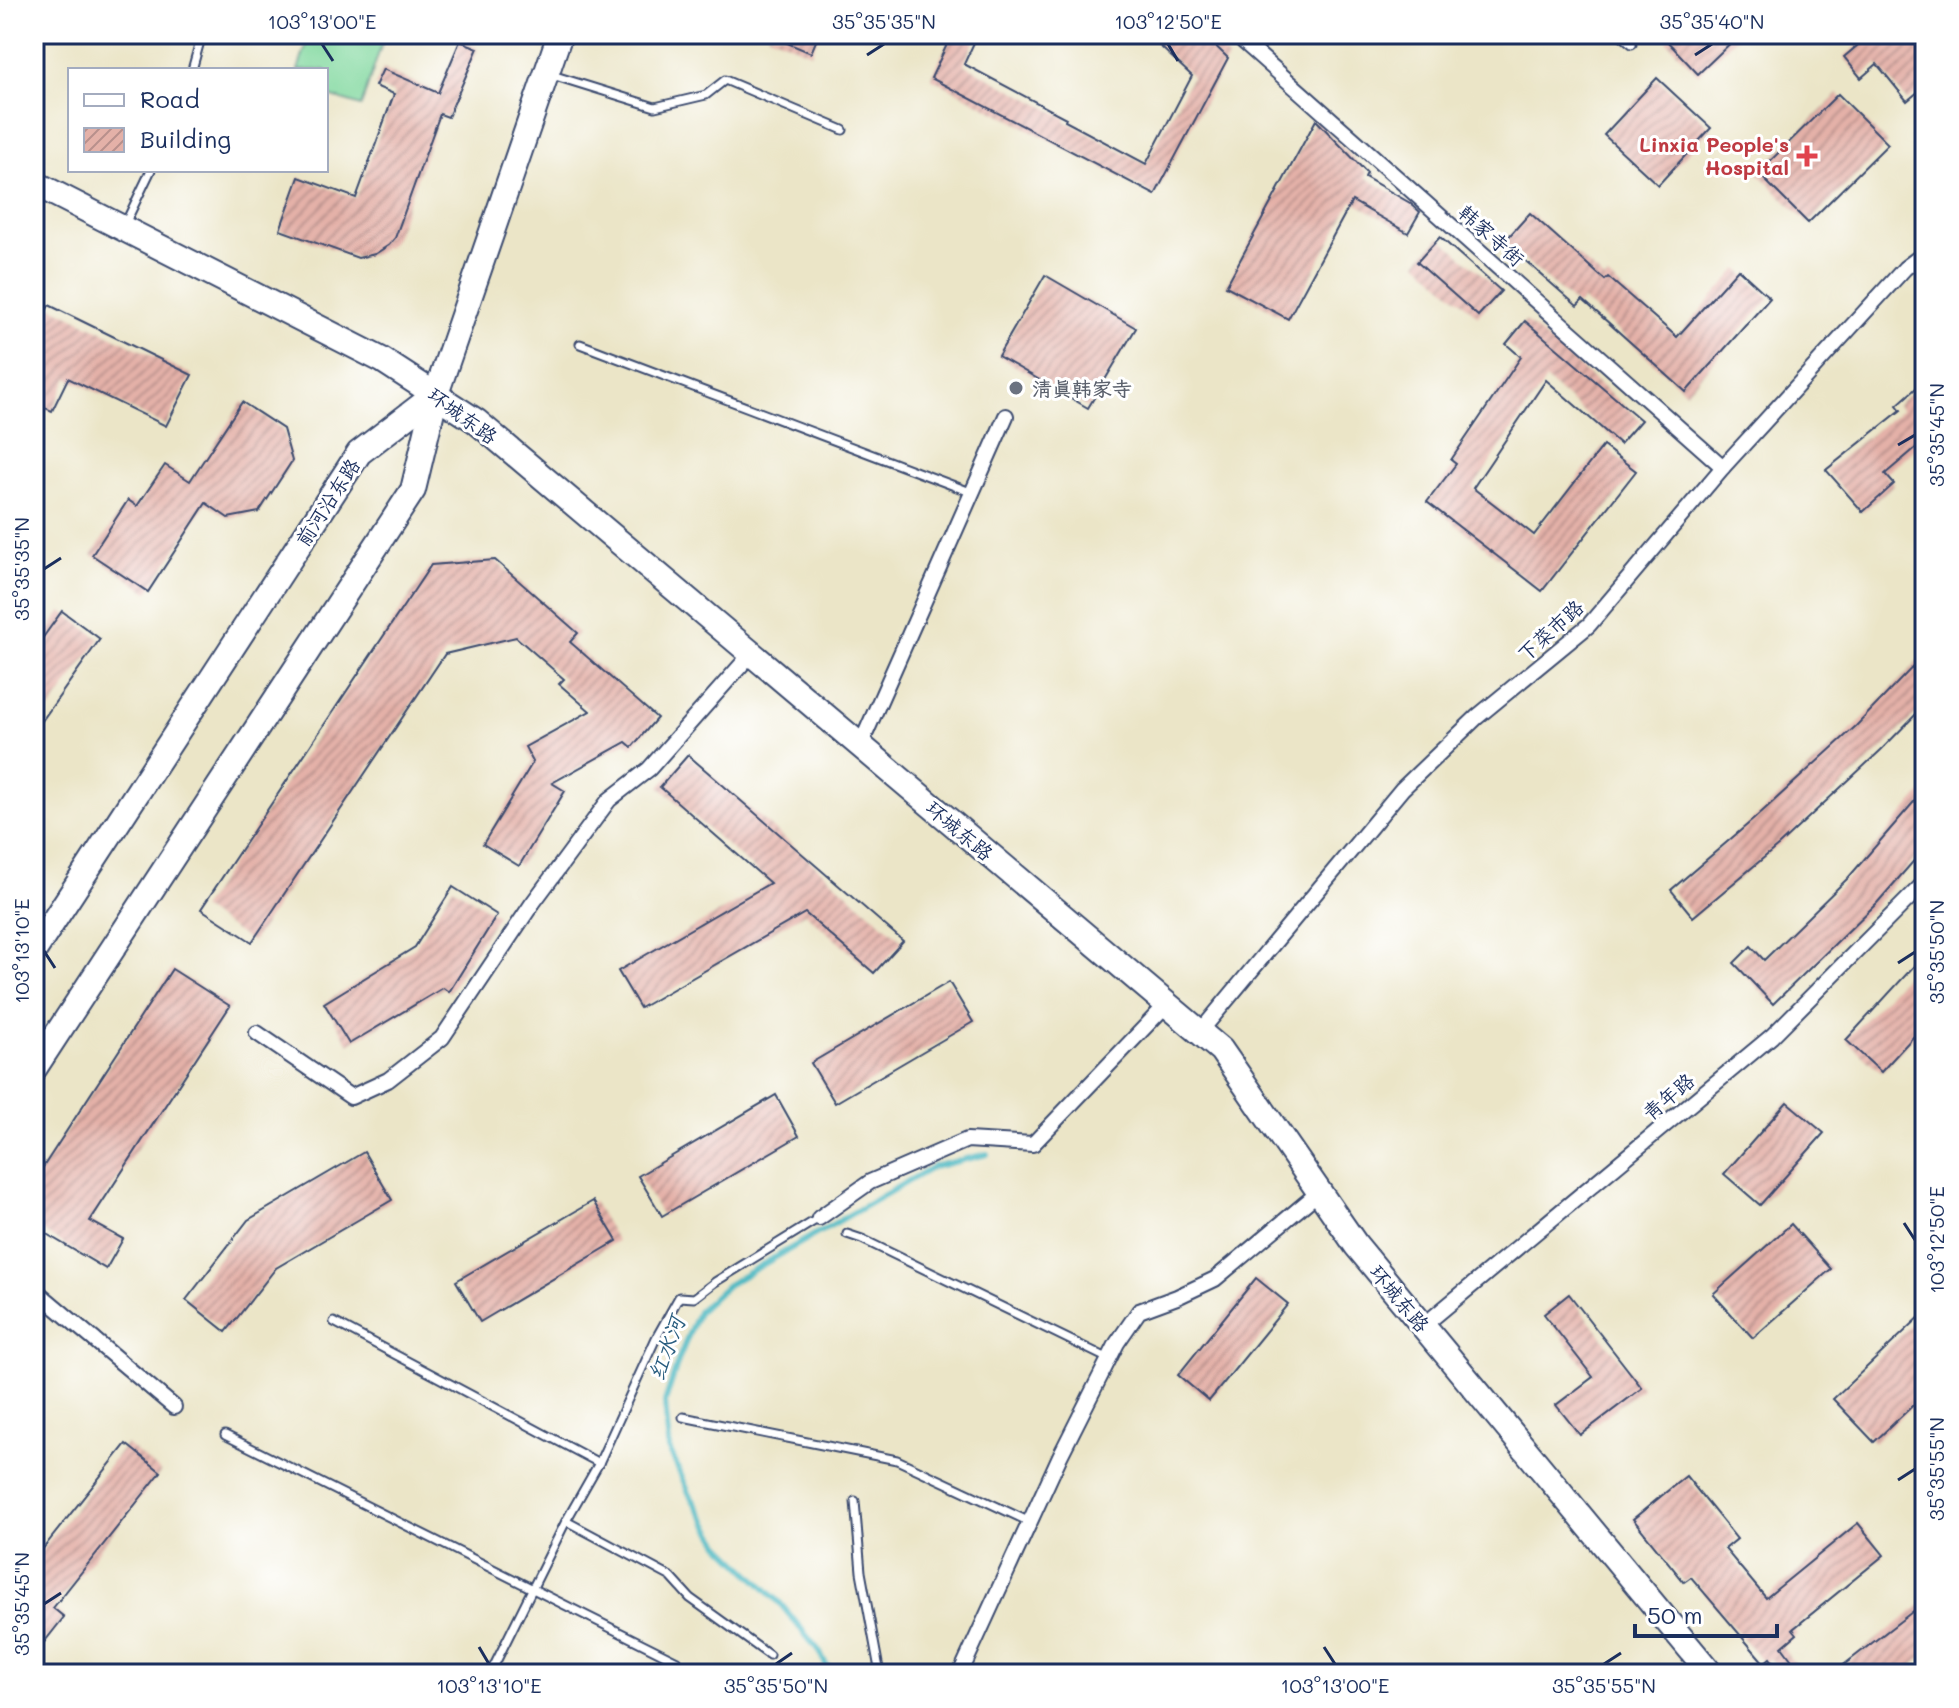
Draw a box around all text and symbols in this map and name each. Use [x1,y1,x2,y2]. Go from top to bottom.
text: 103°13'00"E [268,8,376,34]
text: 35°35'35"N [832,8,936,34]
text: 103°12'50"E [1114,8,1222,34]
text: 35°35'40"N [1660,8,1764,34]
legend [68,68,328,172]
text: Road [140,83,200,114]
text: Building [140,123,231,154]
place label: Linxia People's Hospital [1639,131,1789,180]
marker: Linxia People's Hospital [1796,145,1818,167]
street label: 韩家寺街 [1454,199,1530,271]
place label: 清真韩家寺 [1032,375,1132,401]
marker: 清真韩家寺 [1007,379,1025,397]
street label: 环城东路 [423,381,504,450]
text: 35°35'45"N [1923,383,1949,487]
street label: 前河沿东路 [289,452,366,551]
text: 35°35'35"N [8,517,34,621]
street label: 下菜市路 [1512,593,1589,666]
street label: 环城东路 [921,794,1000,866]
text: 103°13'10"E [8,898,34,1004]
text: 35°35'50"N [1923,900,1949,1004]
street label: 青年路 [1637,1066,1700,1125]
text: 103°12'50"E [1923,1186,1949,1294]
street label: 环城东路 [1364,1259,1436,1338]
water label: 红水河 [641,1309,692,1384]
text: 35°35'55"N [1923,1417,1949,1521]
text: 35°35'45"N [8,1552,34,1656]
scale bar [1635,1588,1777,1638]
text: 50 m [1647,1599,1703,1630]
text: 103°13'10"E [436,1672,542,1698]
text: 35°35'50"N [724,1672,828,1698]
text: 103°13'00"E [1281,1672,1389,1698]
text: 35°35'55"N [1552,1672,1656,1698]

